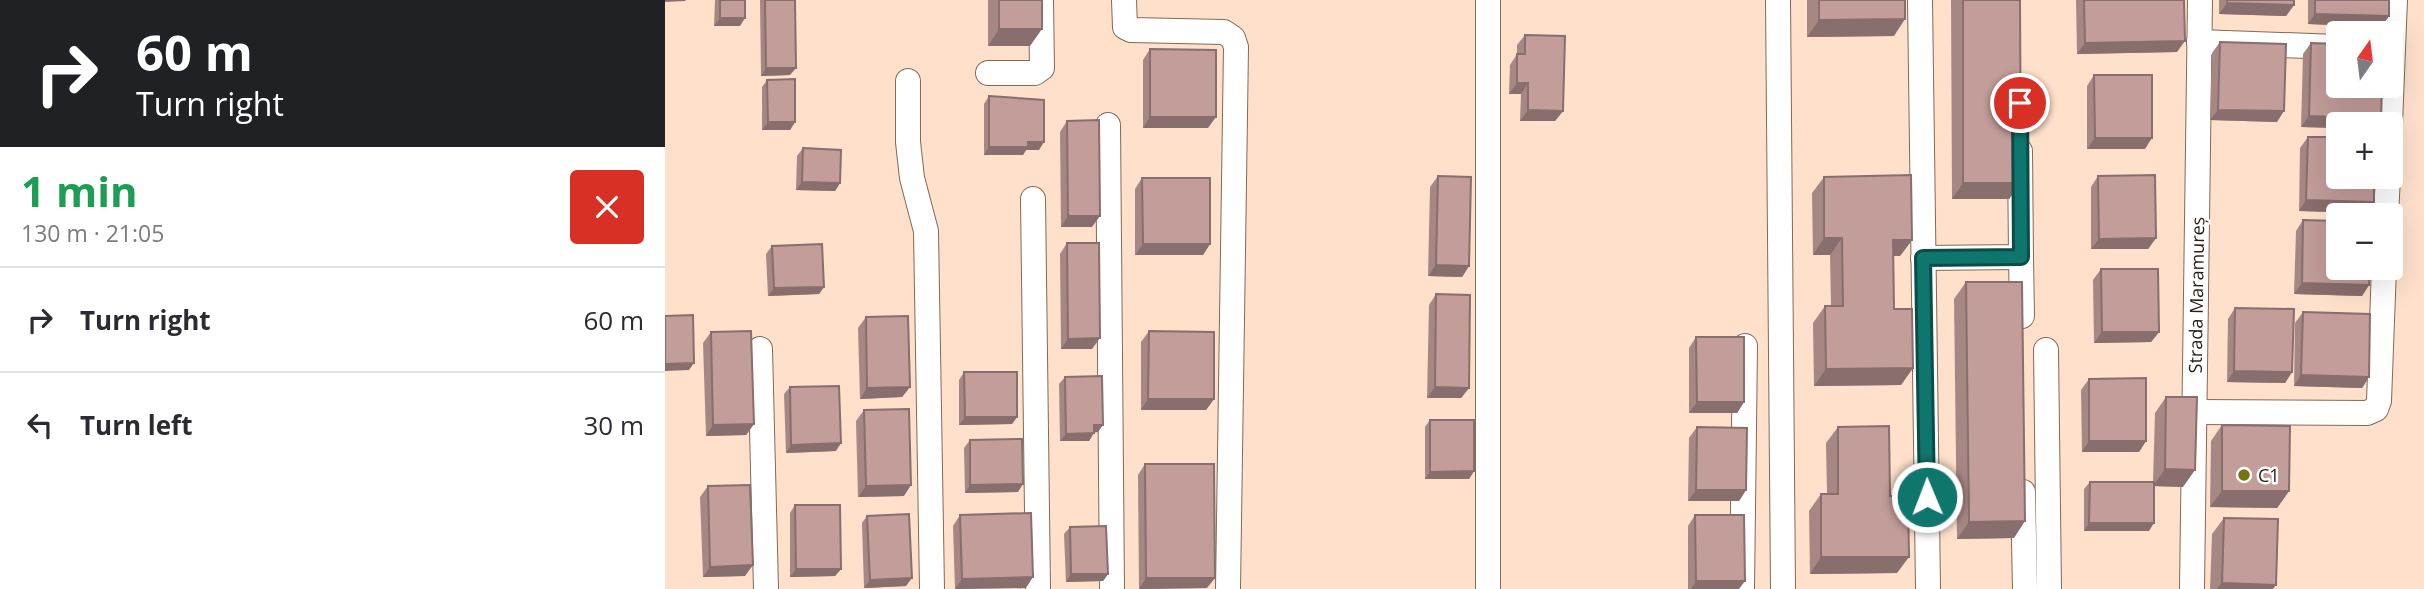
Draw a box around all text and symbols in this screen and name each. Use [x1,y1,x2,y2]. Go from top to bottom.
text: 60 m [136,19,253,85]
north arrow [2326,21,2403,98]
map controls [2326,21,2403,280]
icon: right [21,28,112,119]
pin [1990,73,2050,133]
text: Turn right [136,82,284,125]
icon: arrive [2001,84,2039,122]
button: + [2326,112,2403,189]
text: 1 min [21,162,138,219]
button: close [570,170,644,244]
button: − [2326,203,2403,280]
street label: Strada Maramureș [2183,216,2209,374]
text: 130 m · 21:05 [21,217,164,249]
icon: right [21,301,59,339]
text: Turn right [80,302,211,338]
text: 60 m [583,302,644,338]
icon: left [21,406,59,444]
text: Turn left [80,407,192,443]
text: 30 m [583,407,644,443]
position arrow [1890,460,1964,534]
place label: C1 [2258,463,2280,487]
marker: C1 [2236,467,2252,483]

